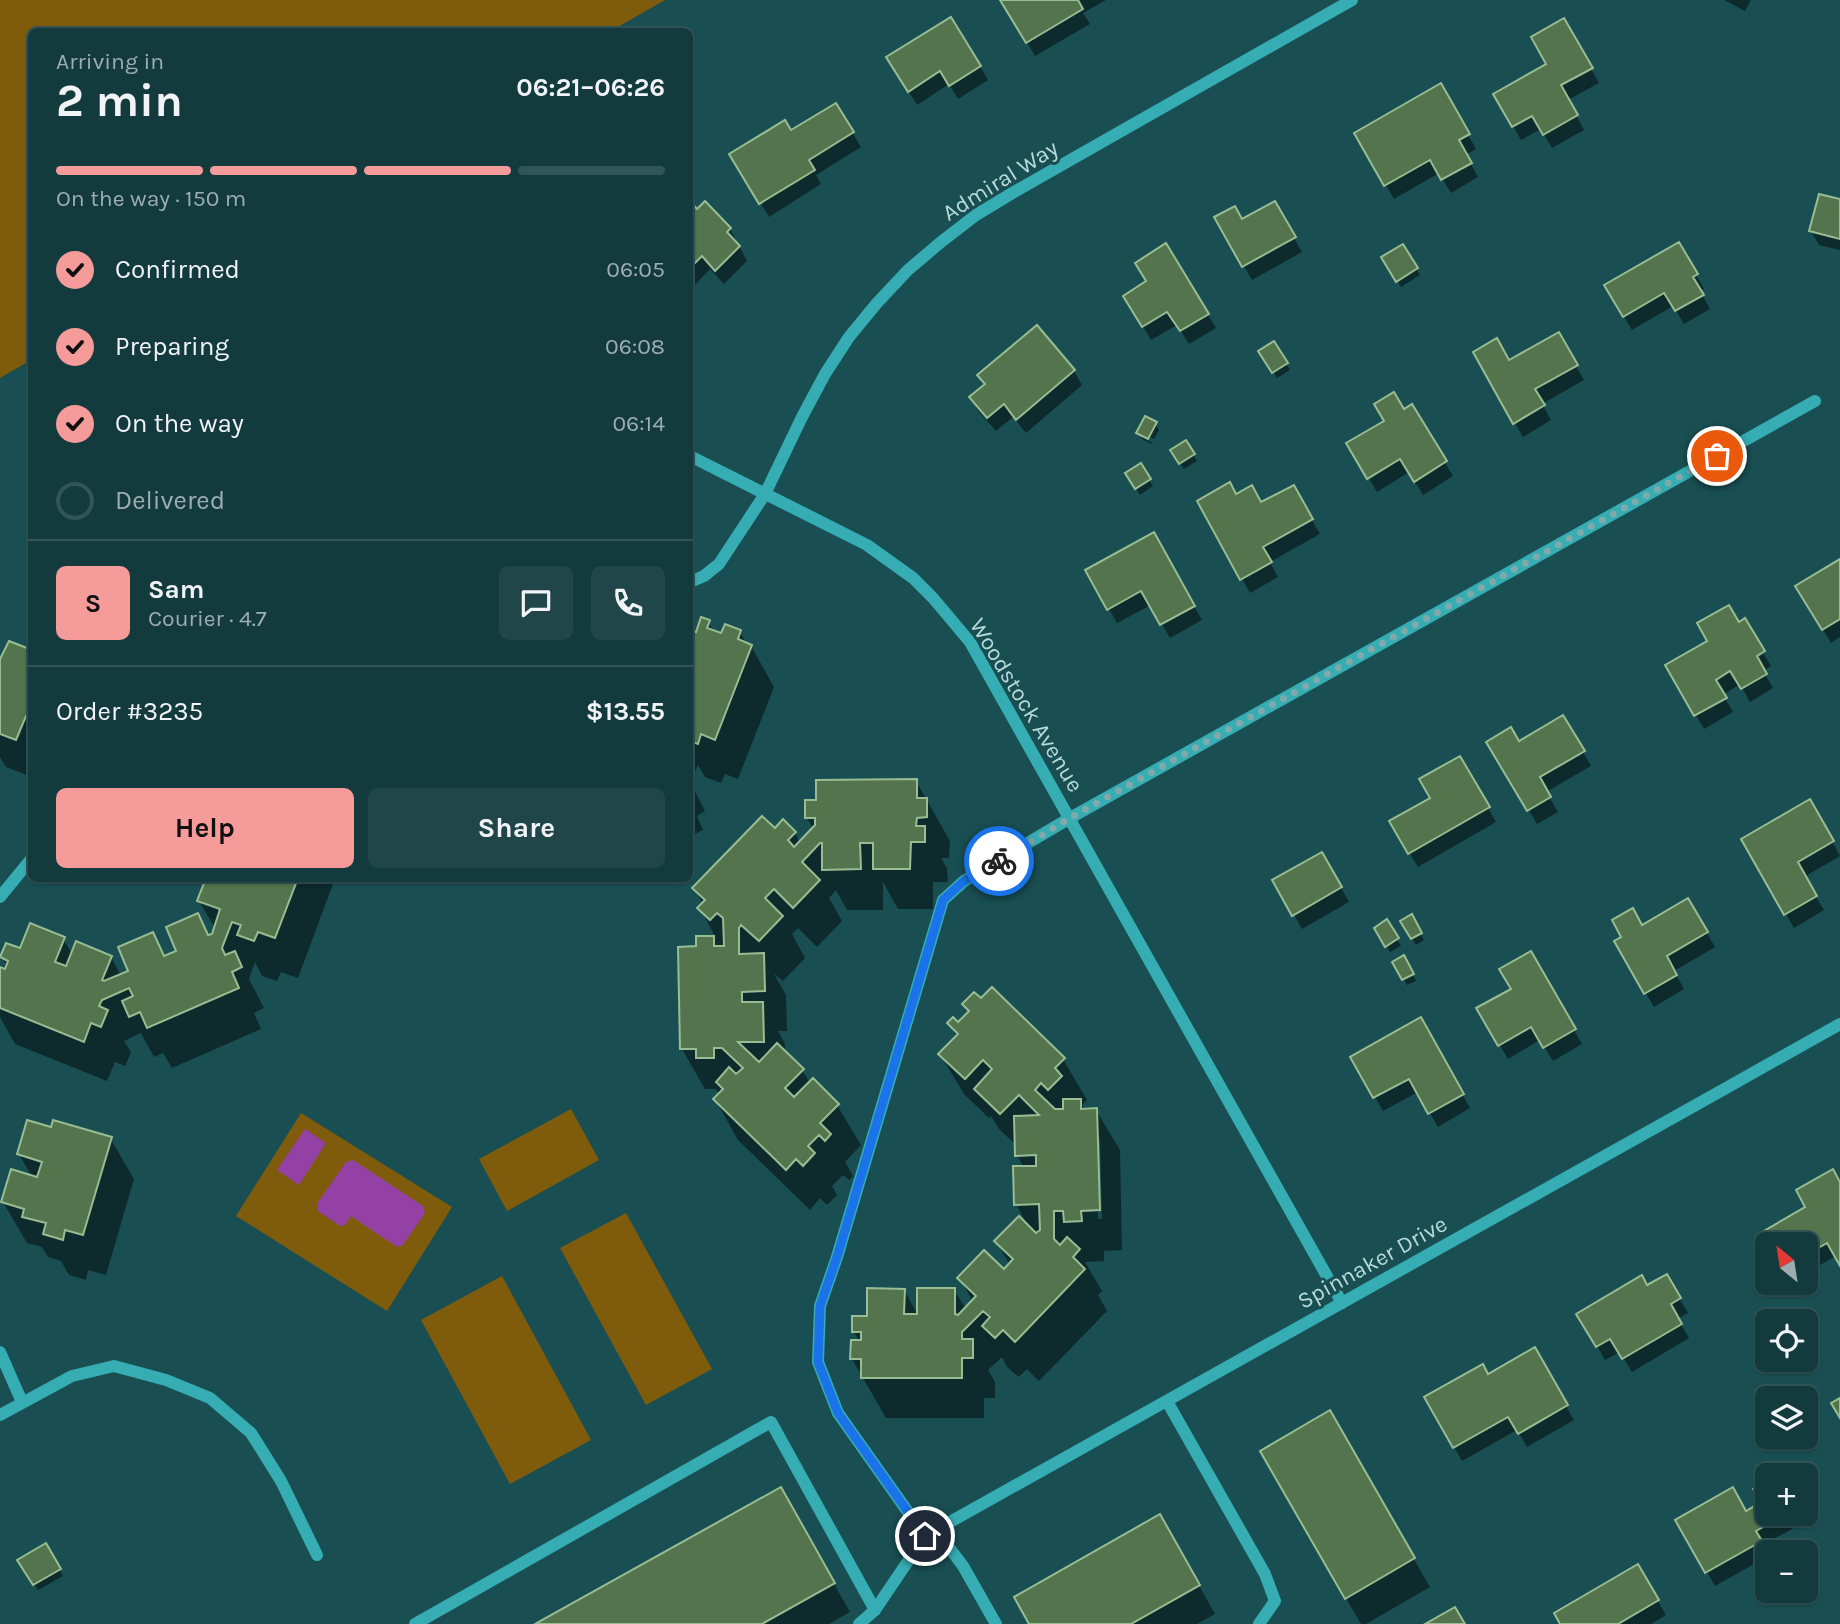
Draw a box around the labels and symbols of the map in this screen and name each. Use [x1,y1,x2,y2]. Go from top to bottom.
street label: Admiral Way [937,134,1063,227]
pin [1687,426,1747,486]
street label: Woodstock Avenue [964,613,1089,797]
courier [964,826,1034,896]
street label: Spinnaker Drive [1293,1210,1452,1315]
north arrow [1755,1232,1818,1295]
pin [895,1506,955,1566]

